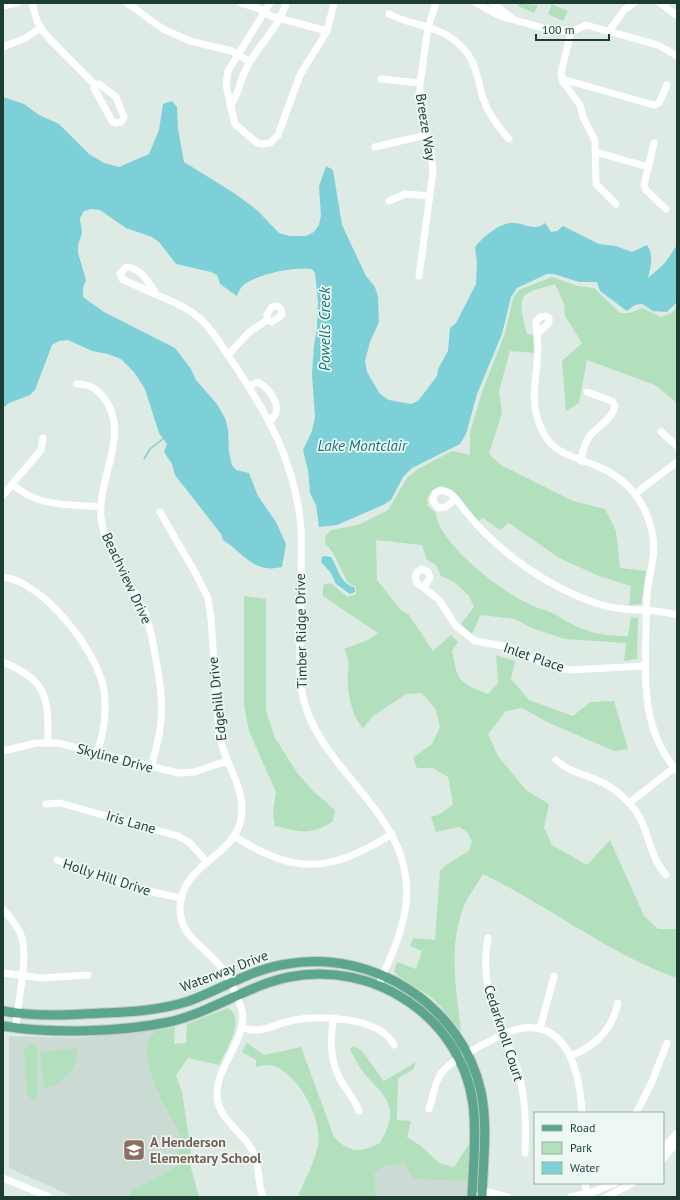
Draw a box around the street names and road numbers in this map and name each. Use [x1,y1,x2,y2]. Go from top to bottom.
street label: Breeze Way [412,92,440,162]
street label: Beachview Drive [98,529,156,627]
street label: Timber Ridge Drive [291,573,311,689]
street label: Inlet Place [501,638,567,676]
street label: Edgehill Drive [204,656,230,742]
street label: Skyline Drive [75,739,155,777]
street label: Iris Lane [104,806,158,838]
street label: Holly Hill Drive [61,854,153,900]
street label: Waterway Drive [177,946,271,996]
street label: Cedarknoll Court [480,983,528,1084]

